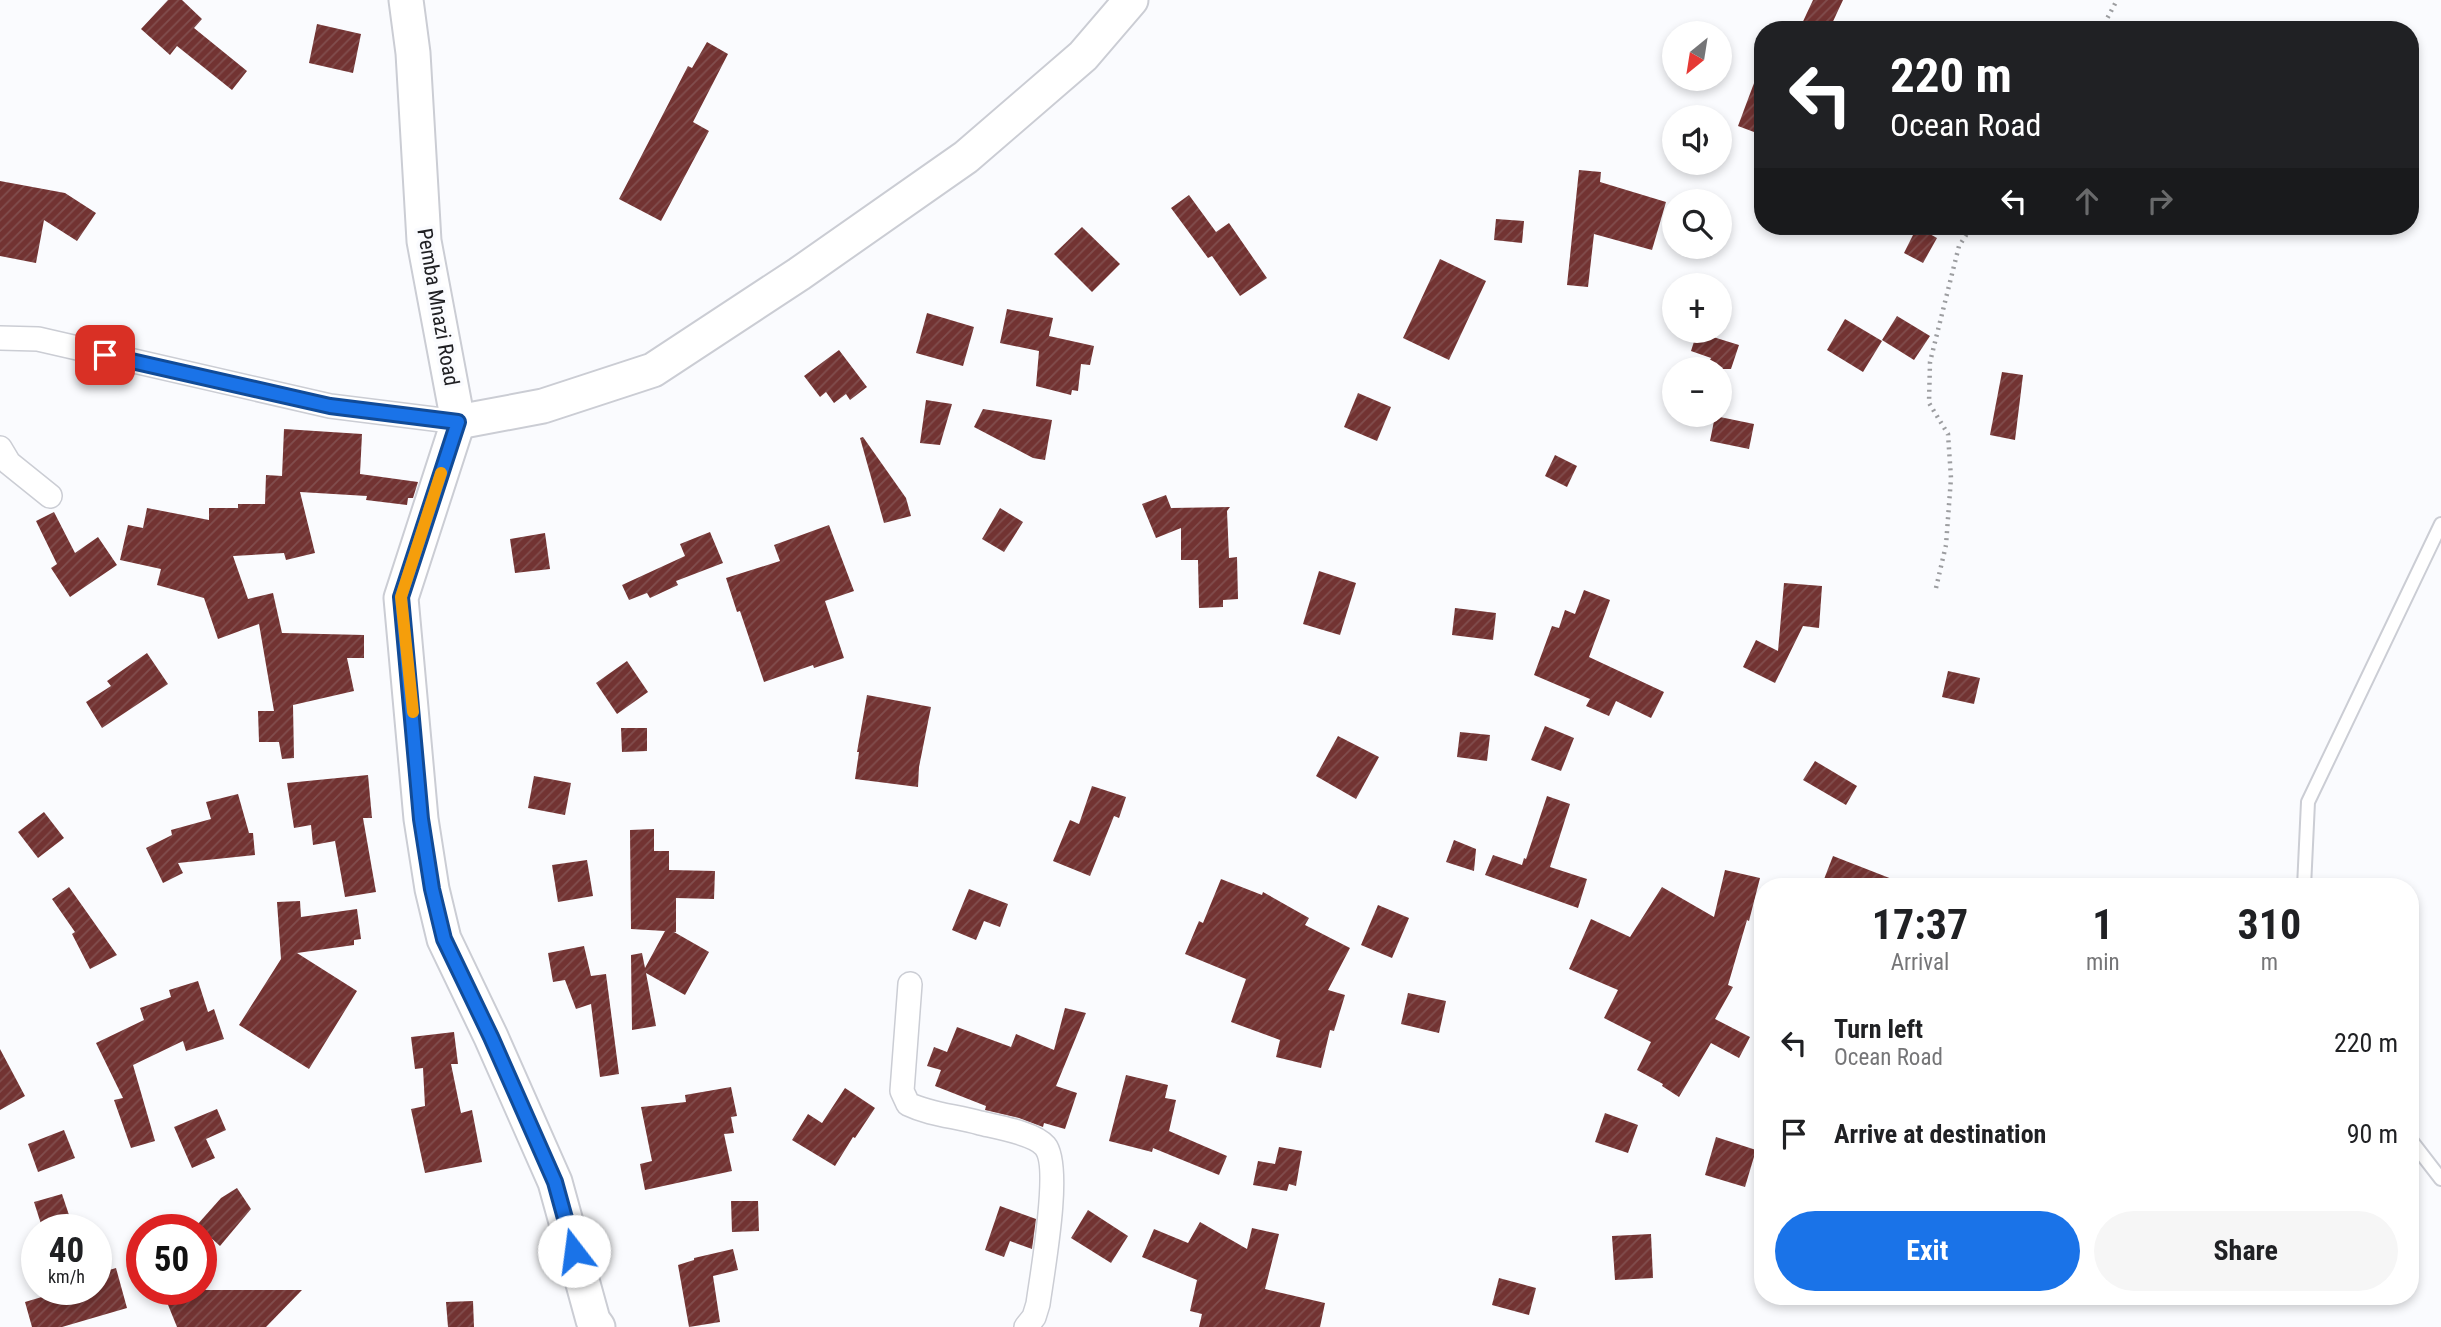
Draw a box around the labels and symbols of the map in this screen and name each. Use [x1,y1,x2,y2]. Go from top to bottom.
north arrow [1662,21,1732,91]
street label: Pemba Mnazi Road [412,226,464,388]
pin [75,325,135,385]
speed limit sign: 50 [126,1214,217,1305]
position arrow [537,1214,611,1288]

